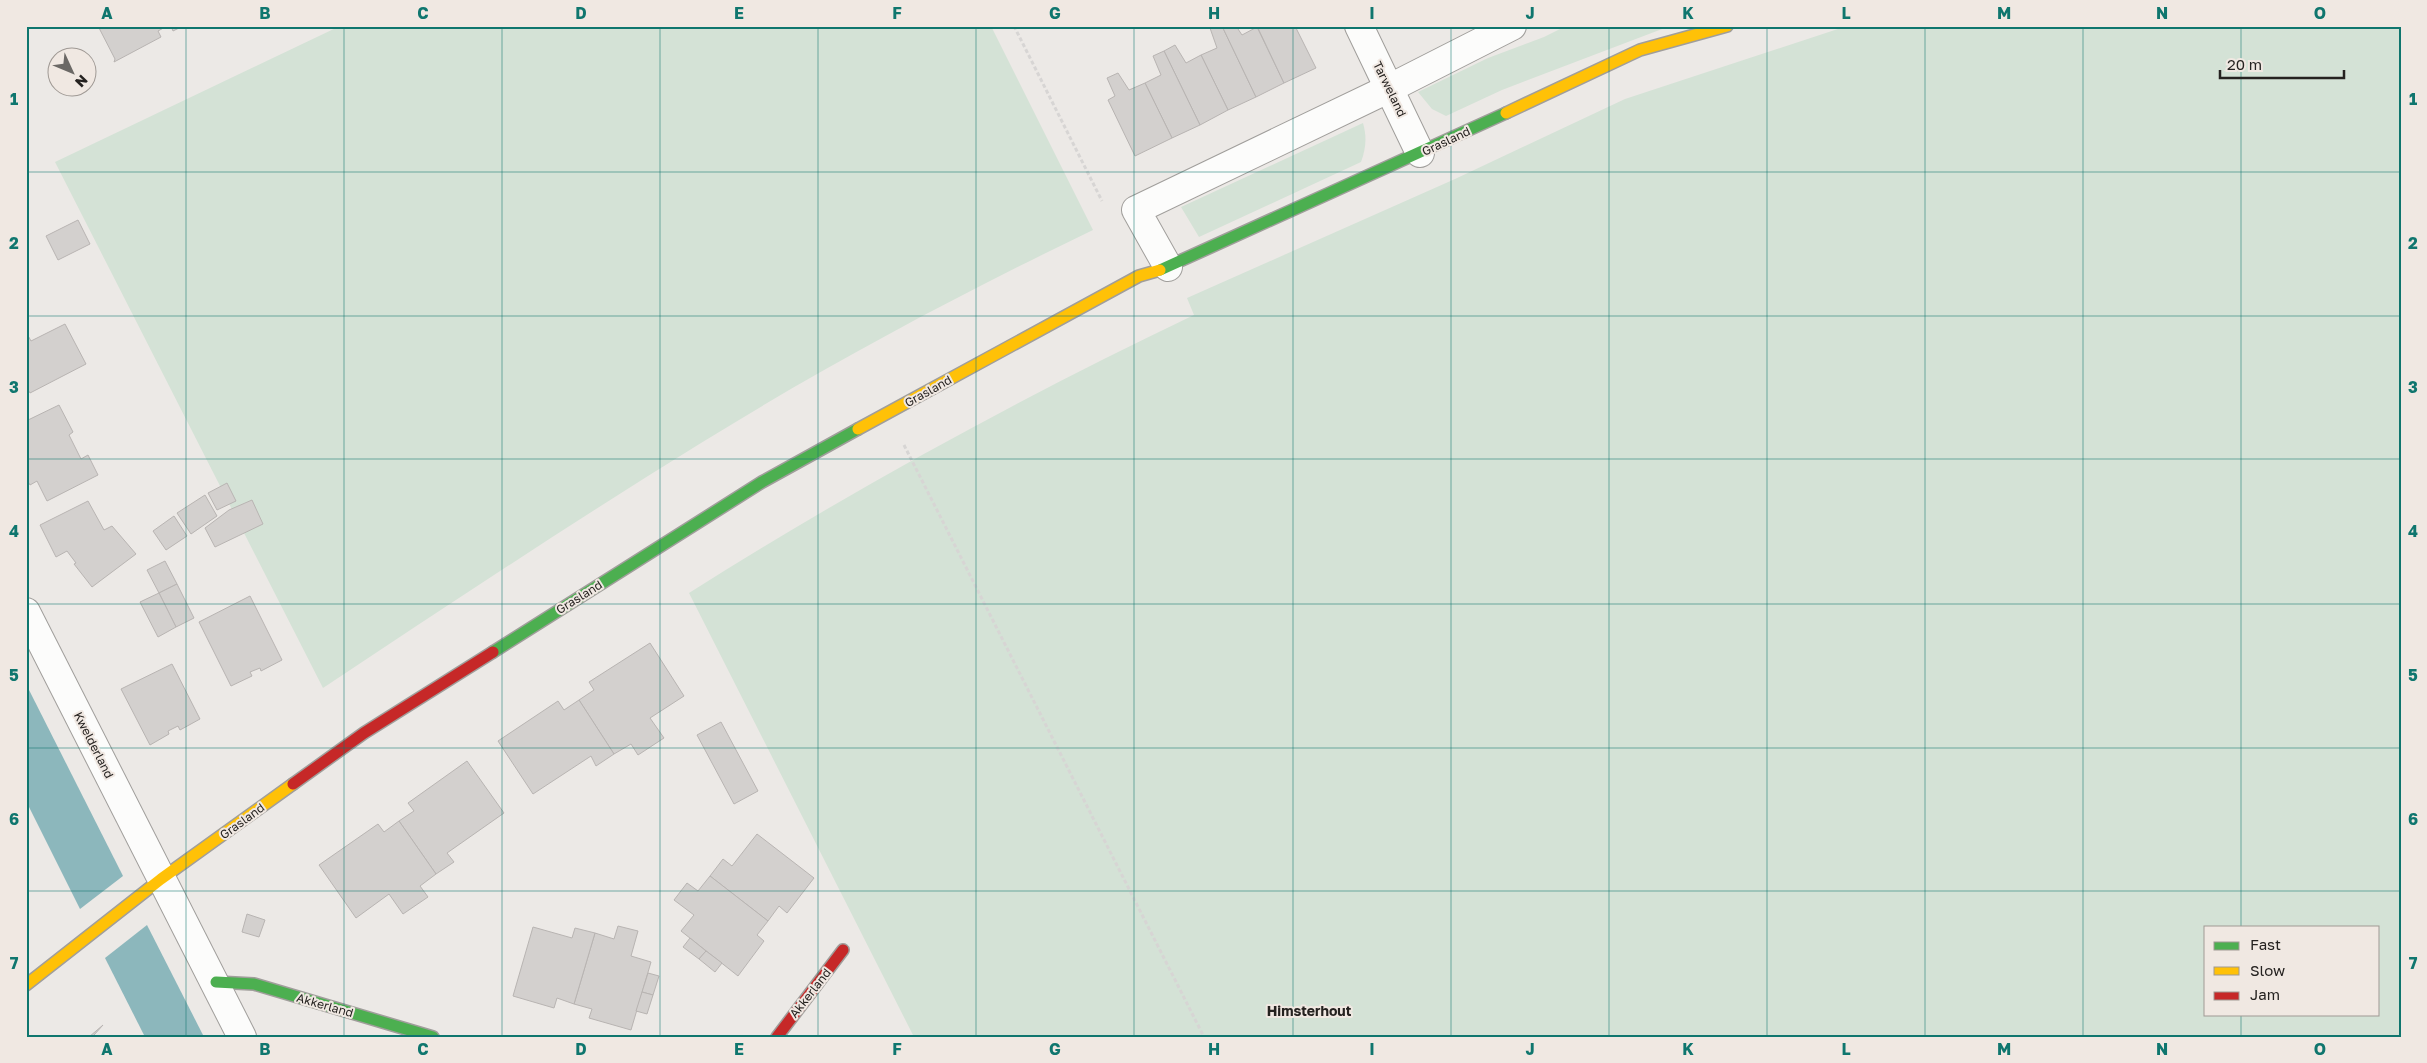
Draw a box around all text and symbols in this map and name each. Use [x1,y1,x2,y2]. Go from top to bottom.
text: A [101,3,113,23]
text: B [259,3,271,23]
text: C [417,3,429,23]
text: D [575,3,587,23]
text: E [734,3,744,23]
text: F [892,3,902,23]
text: G [1049,3,1061,23]
text: H [1208,3,1220,23]
text: I [1369,3,1375,23]
text: J [1525,3,1535,23]
text: K [1682,3,1694,23]
text: L [1841,3,1851,23]
text: M [1997,3,2011,23]
text: N [2156,3,2168,23]
text: O [2314,3,2326,23]
north arrow [48,48,98,98]
scale bar [2220,48,2343,80]
text: 20 m [2227,55,2262,73]
street label: Tarweland [1370,59,1410,119]
text: N [72,72,92,91]
text: 1 [10,89,18,109]
text: 1 [2409,89,2417,109]
street label: Grasland [1419,123,1473,159]
text: 2 [9,233,19,253]
text: 2 [2408,233,2418,253]
street label: Grasland [902,372,954,410]
text: 3 [9,377,19,397]
text: 3 [2408,377,2418,397]
text: 4 [9,521,19,541]
text: 4 [2408,521,2418,541]
street label: Grasland [553,577,605,617]
text: 5 [9,665,19,685]
text: 5 [2408,665,2418,685]
street label: Kwelderland [71,709,117,781]
street label: Grasland [217,800,267,842]
text: 6 [9,809,19,829]
text: 6 [2408,809,2418,829]
legend [2204,926,2380,1016]
text: Fast [2250,935,2281,953]
text: 7 [10,953,19,973]
text: 7 [2409,953,2418,973]
text: Slow [2250,961,2285,979]
street label: Akkerland [786,965,834,1021]
text: Jam [2250,985,2280,1003]
street label: Akkerland [295,990,355,1020]
district label: Himsterhout [1267,1002,1352,1019]
text: A [101,1039,113,1059]
text: B [259,1039,271,1059]
text: C [417,1039,429,1059]
text: D [575,1039,587,1059]
text: E [734,1039,744,1059]
text: F [892,1039,902,1059]
text: G [1049,1039,1061,1059]
text: H [1208,1039,1220,1059]
text: I [1369,1039,1375,1059]
text: J [1525,1039,1535,1059]
text: K [1682,1039,1694,1059]
text: L [1841,1039,1851,1059]
text: M [1997,1039,2011,1059]
text: N [2156,1039,2168,1059]
text: O [2314,1039,2326,1059]

